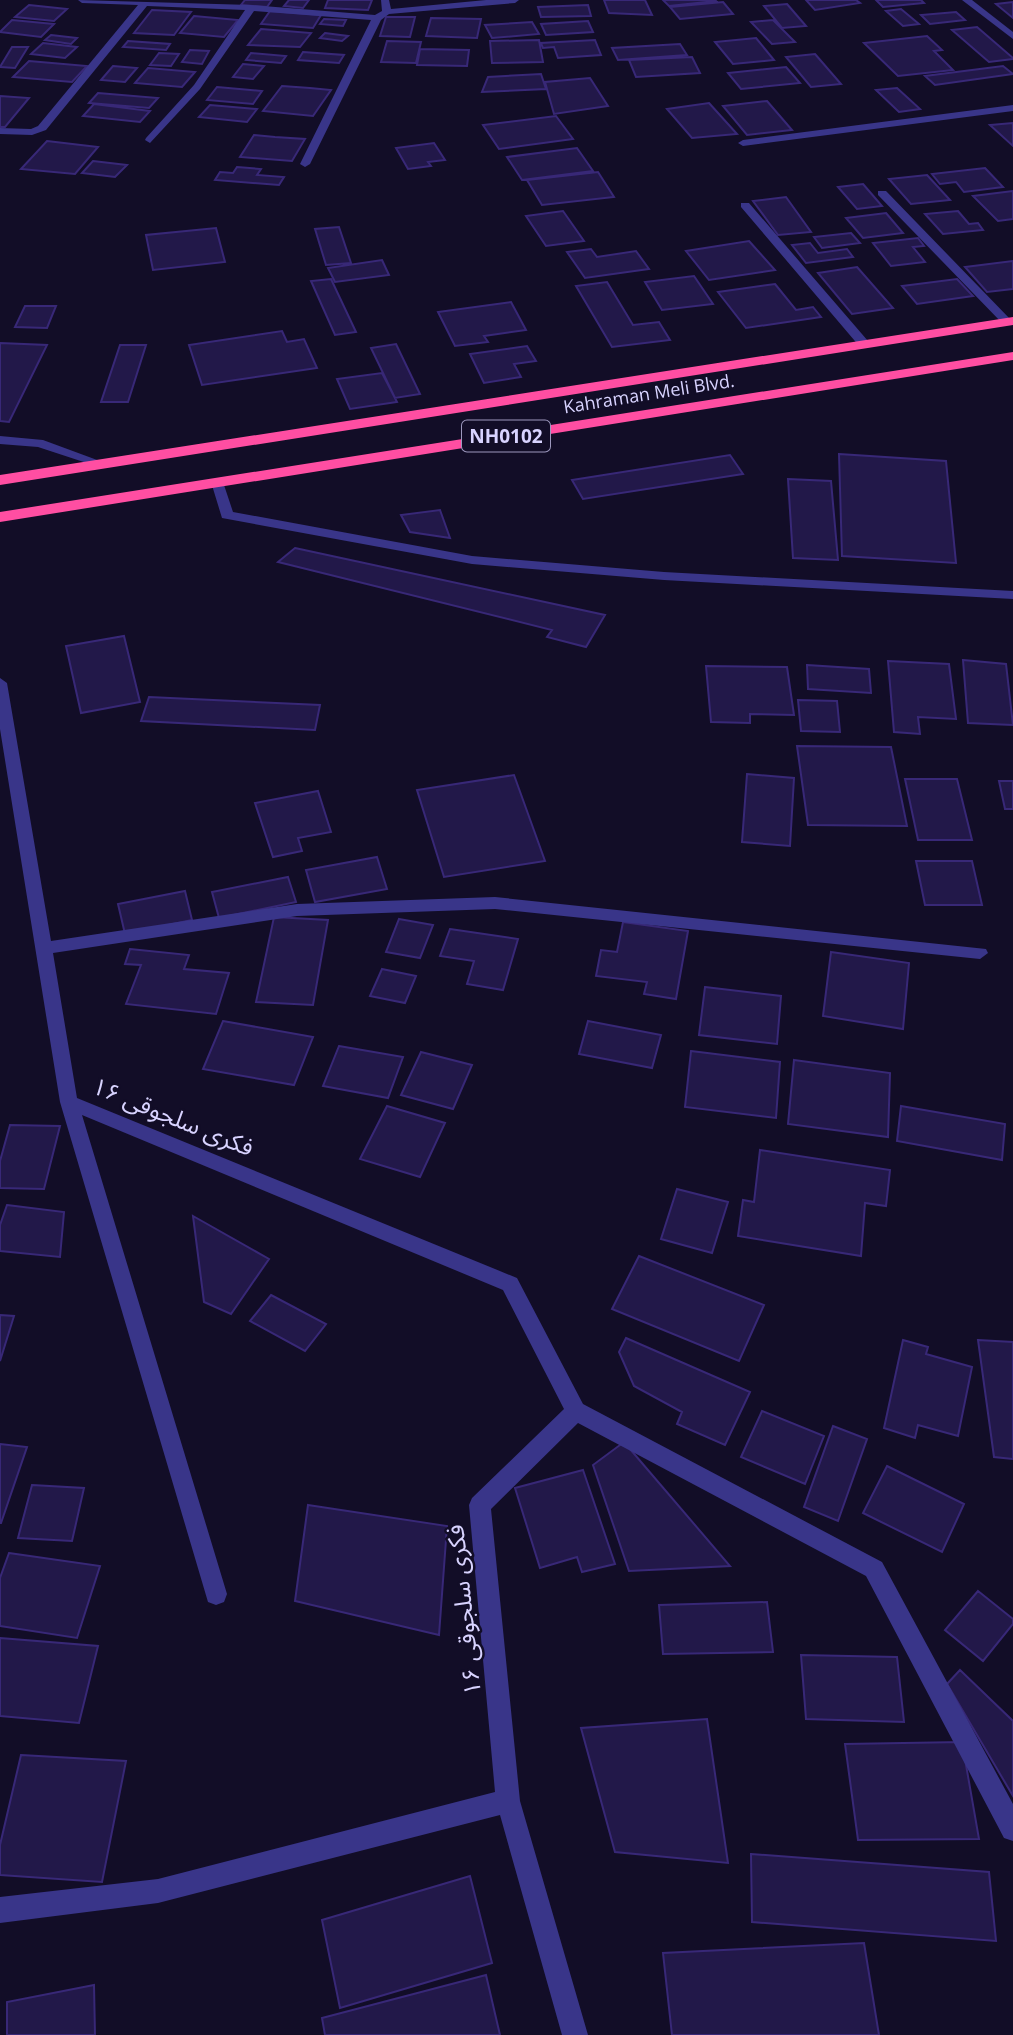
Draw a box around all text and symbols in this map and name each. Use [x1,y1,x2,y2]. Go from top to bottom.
street label: Kahraman Meli Blvd. [562,368,736,418]
road number: NH0102 [462,420,550,452]
street label: فکری سلجوقی ۱۶ [88,1068,259,1163]
street label: فکری سلجوقی ۱۶ [437,1523,488,1697]

